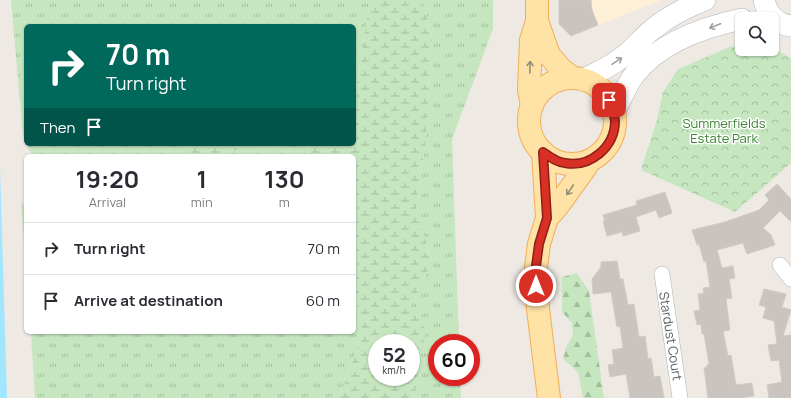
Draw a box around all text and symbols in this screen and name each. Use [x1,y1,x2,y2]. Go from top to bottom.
map controls [735,12,779,56]
button: search [735,12,779,56]
one-way arrow [709,23,721,31]
text: 70 m [106,35,170,73]
icon: right [40,40,92,92]
one-way arrow [611,57,622,65]
one-way arrow [526,61,533,74]
text: Turn right [106,71,187,95]
pin [592,83,626,117]
icon: arrive [598,89,620,111]
park label: Summerfields Estate Park [682,114,766,147]
icon: arrive [83,116,105,138]
text: Then [40,117,75,138]
text: 19:20 [76,162,139,195]
text: 1 [196,162,207,195]
text: 130 [264,162,304,195]
one-way arrow [566,184,574,195]
text: Arrival [89,193,126,211]
text: min [191,193,213,211]
text: m [279,193,290,211]
icon: right [40,238,62,260]
text: Turn right [74,238,145,259]
text: 70 m [308,238,340,259]
position arrow [515,265,557,307]
icon: arrive [40,290,62,312]
text: Arrive at destination [74,290,223,311]
text: 60 m [306,290,340,311]
street label: Stardust Court [655,290,687,382]
speed limit sign: 60 [428,334,480,386]
text: 52 [382,341,406,368]
text: km/h [382,363,406,377]

